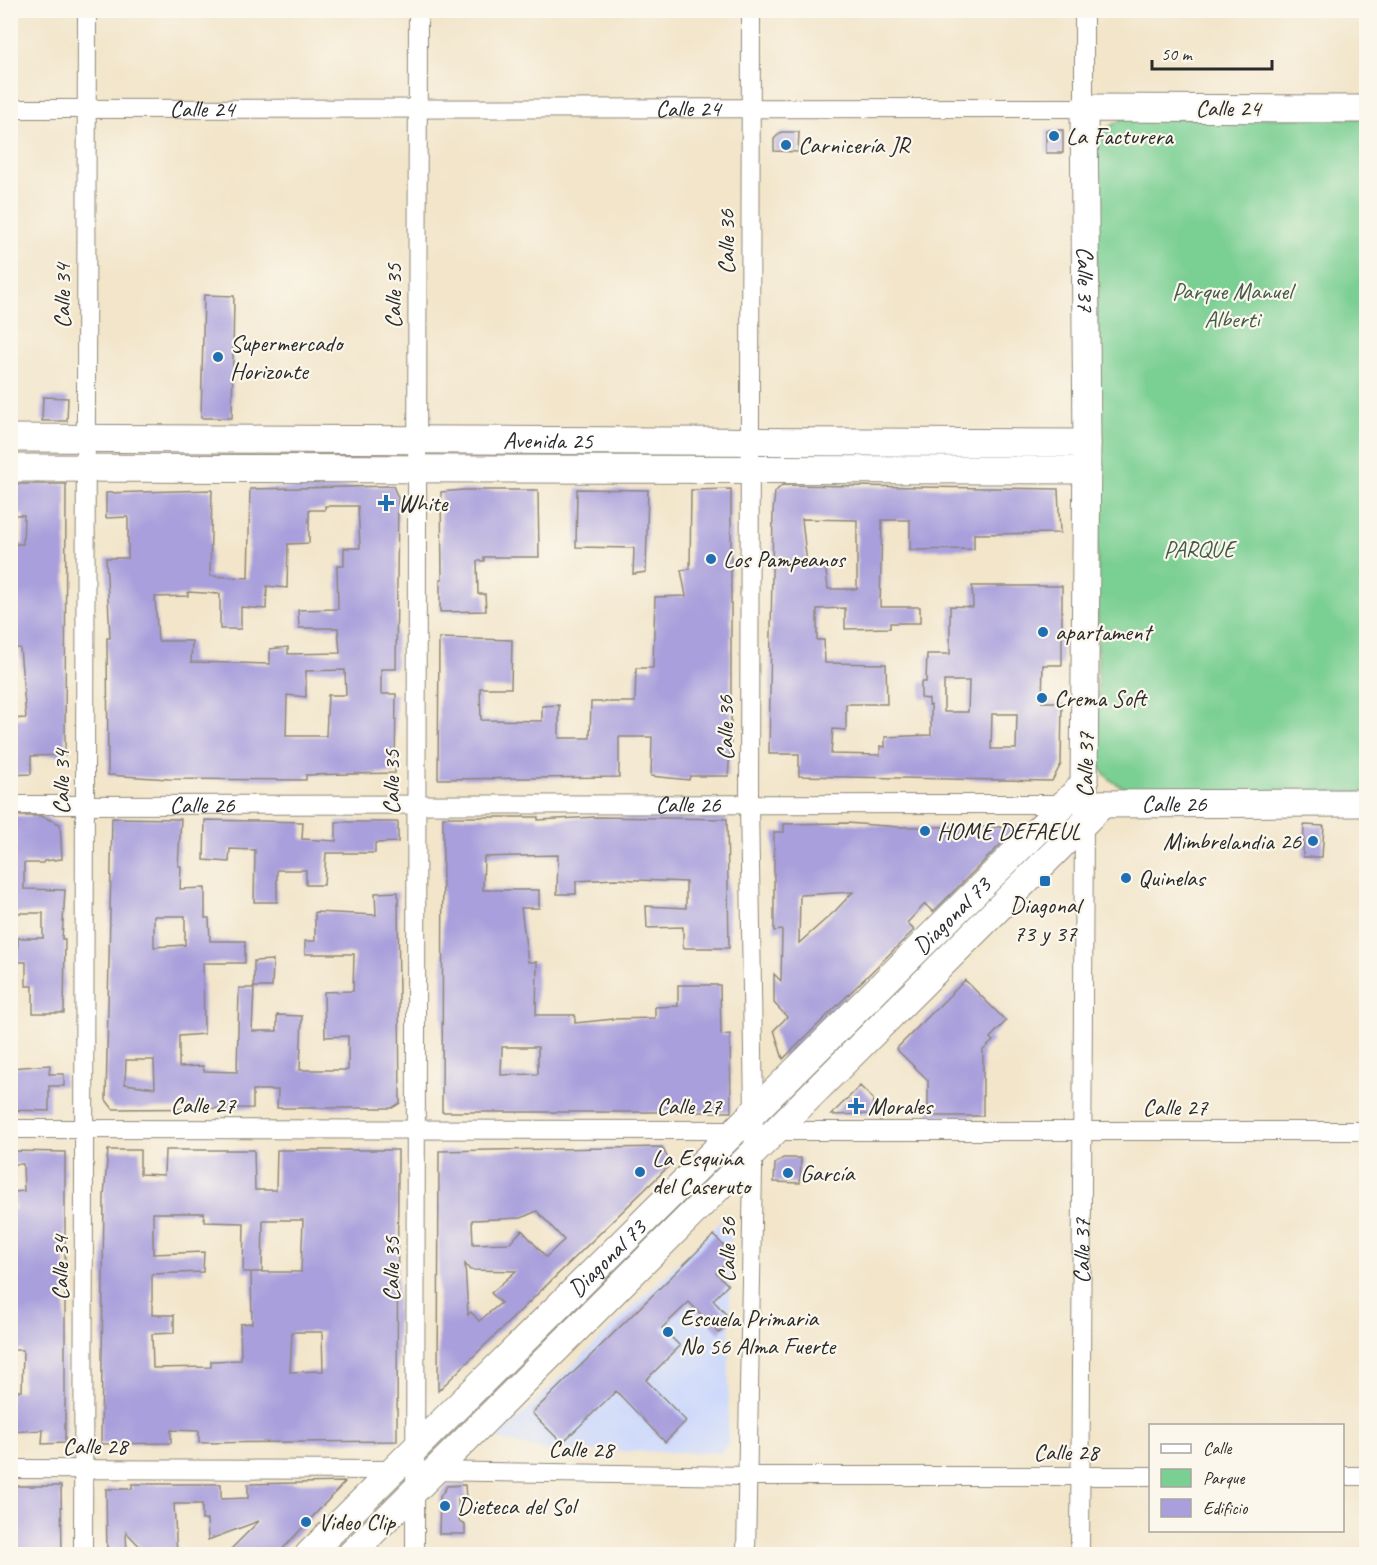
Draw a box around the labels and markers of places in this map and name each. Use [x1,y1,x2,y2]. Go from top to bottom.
place label: La Facturera [1066,121,1174,151]
marker: La Facturera [1047,129,1061,143]
place label: Carnicería JR [798,130,911,160]
marker: Carnicería JR [779,138,793,152]
place label: Supermercado Horizonte [230,328,345,386]
marker: Supermercado Horizonte [211,350,225,364]
place label: White [398,488,450,518]
marker: White [379,496,393,510]
place label: Los Pampeanos [723,544,847,574]
marker: Los Pampeanos [704,552,718,566]
place label: apartament [1055,617,1154,647]
marker: apartament [1036,625,1050,639]
place label: Crema Soft [1054,683,1148,713]
marker: Crema Soft [1035,691,1049,705]
place label: HOME DEFAEUL [937,816,1081,846]
marker: HOME DEFAEUL [918,824,932,838]
place label: Mimbrelandia 26 [1163,826,1302,856]
marker: Mimbrelandia 26 [1306,834,1320,848]
place label: Quinelas [1138,863,1207,893]
marker: Quinelas [1119,871,1133,885]
marker: Diagonal 73 y 37 [1038,874,1052,888]
place label: Diagonal 73 y 37 [1010,890,1084,948]
place label: Morales [868,1091,934,1121]
marker: Morales [849,1099,863,1113]
place label: La Esquina del Caseruto [652,1143,752,1201]
place label: García [800,1158,856,1188]
marker: La Esquina del Caseruto [633,1165,647,1179]
marker: García [781,1166,795,1180]
place label: Escuela Primaria No 56 Alma Fuerte [680,1303,837,1361]
marker: Escuela Primaria No 56 Alma Fuerte [661,1325,675,1339]
place label: Dieteca del Sol [457,1491,579,1521]
marker: Dieteca del Sol [438,1499,452,1513]
place label: Video Clip [318,1507,397,1537]
marker: Video Clip [299,1515,313,1529]

